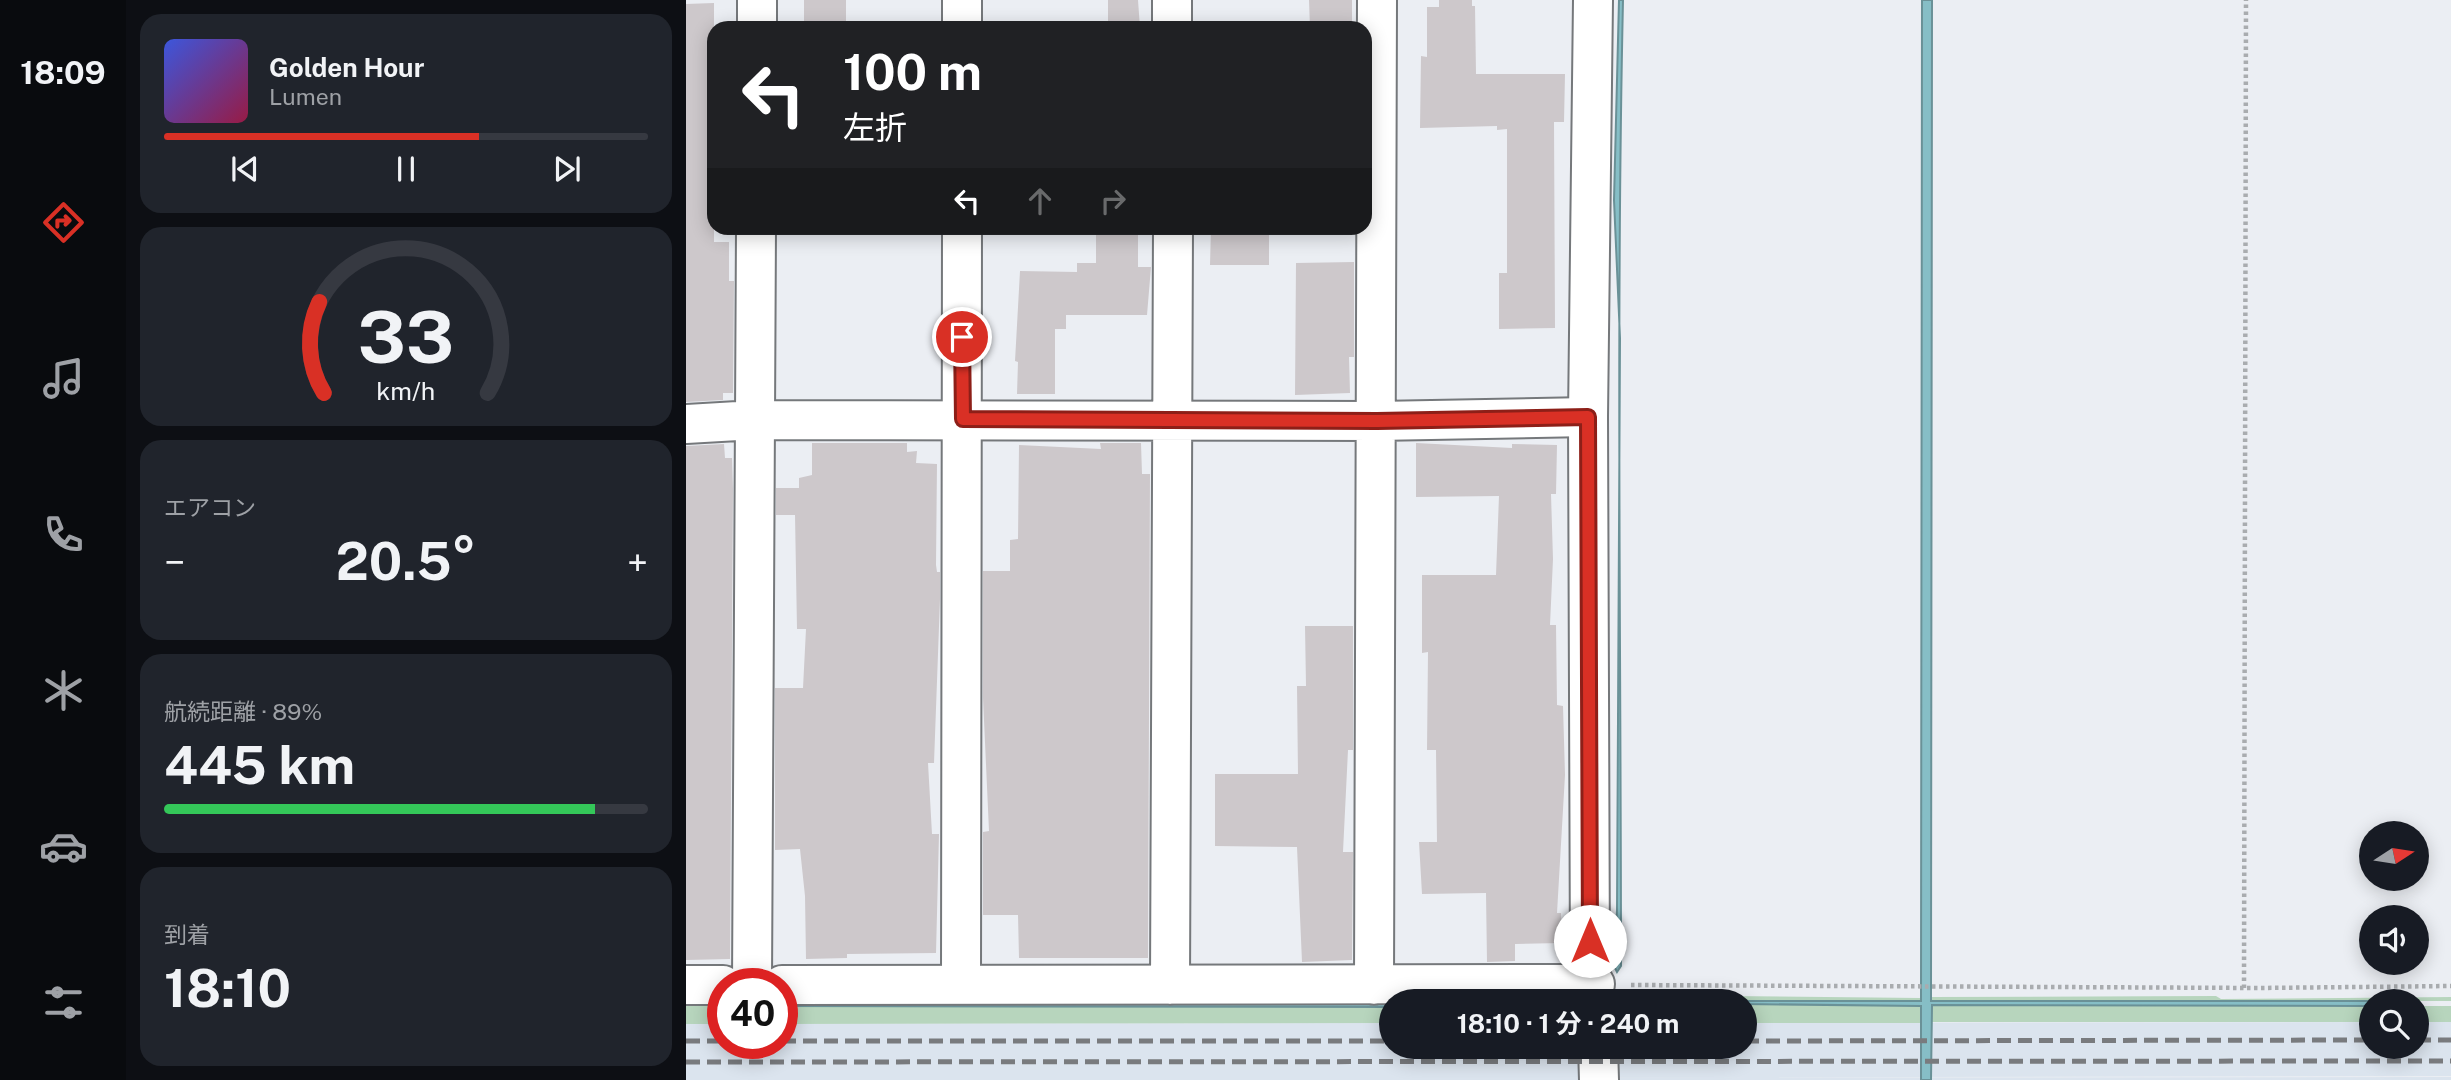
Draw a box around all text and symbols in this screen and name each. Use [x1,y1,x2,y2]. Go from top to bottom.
text: 100 m [843,43,982,101]
icon: left [728,49,819,140]
text: Golden Hour [269,52,424,83]
text: 18:09 [20,54,106,91]
text: Lumen [269,83,342,110]
text: 左折 [843,109,907,146]
icon: previous [226,150,264,188]
icon: pause [387,150,425,188]
icon: next [548,150,586,188]
icon: left [948,182,986,220]
icon: ahead [1021,182,1059,220]
icon: right [1094,182,1132,220]
icon: directions [39,198,88,247]
text: 33 [358,294,454,379]
pin [932,307,992,367]
icon: arrive [943,318,981,356]
icon: music [39,354,88,403]
text: km/h [377,376,435,406]
text: エアコン [164,494,256,521]
icon: phone [39,510,88,559]
text: 20.5° [336,531,476,592]
text: − [164,540,185,585]
text: + [627,540,648,585]
icon: climate [39,666,88,715]
text: 航続距離 · 89% [164,698,322,725]
text: 445 km [164,735,355,796]
north arrow [2359,821,2429,891]
map controls [2359,821,2429,1059]
icon: car [39,822,88,871]
position arrow [1553,904,1627,978]
button: sound [2359,905,2429,975]
text: 到着 [164,921,210,948]
text: 18:10 [164,958,291,1019]
speed limit sign: 40 [707,968,798,1059]
icon: filters [39,978,88,1027]
button: search [2359,989,2429,1059]
text: 18:10 · 1 分 · 240 m [1457,1008,1679,1039]

